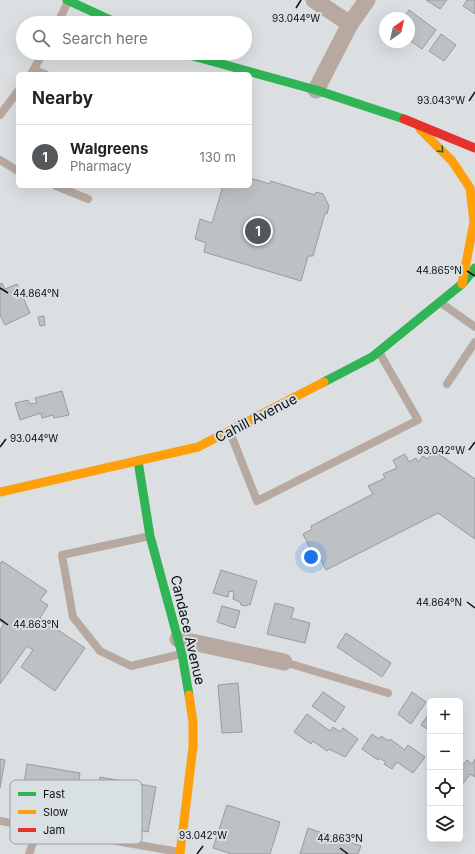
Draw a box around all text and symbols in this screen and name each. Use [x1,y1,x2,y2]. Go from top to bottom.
text: 93.044°W [272,12,320,24]
north arrow [379,12,415,48]
search box [16,16,252,60]
icon: search [30,27,52,49]
text: Search here [62,29,148,48]
text: Nearby [32,88,93,108]
text: 93.043°W [417,94,465,106]
text: Walgreens [70,139,148,158]
one-way arrow [436,145,444,153]
text: 1 [42,149,48,165]
text: 130 m [199,149,236,165]
text: Pharmacy [70,158,132,174]
pin: 1 [245,216,271,246]
text: 44.865°N [416,264,462,276]
text: 44.864°N [13,287,59,299]
street label: Cahill Avenue [212,390,300,445]
text: 93.044°W [10,432,58,444]
text: 93.042°W [417,444,465,456]
your location [301,547,321,567]
street label: Candace Avenue [168,573,209,686]
text: 44.864°N [416,596,462,608]
text: 44.863°N [13,618,59,630]
map controls [427,698,463,842]
button: + [427,698,463,734]
button: − [427,734,463,770]
button: locate [427,770,463,806]
legend [10,780,142,844]
text: Fast [43,787,65,801]
text: Slow [43,805,68,819]
button: layers [427,806,463,842]
text: Jam [43,823,65,837]
text: 93.042°W [179,829,227,841]
text: 44.863°N [317,832,363,844]

